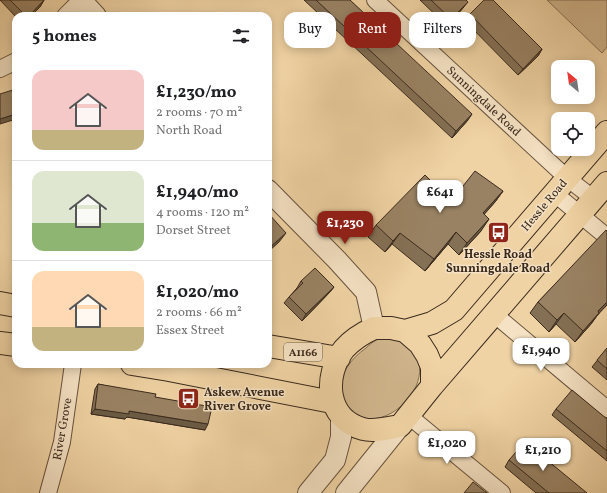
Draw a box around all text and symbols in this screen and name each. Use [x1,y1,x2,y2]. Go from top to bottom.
chip: Buy [284,12,336,48]
chip: Rent [344,12,401,48]
chip: Filters [409,12,476,48]
text: 5 homes [32,25,97,48]
icon: filters [230,25,252,47]
north arrow [551,60,595,104]
map controls [551,60,595,156]
street label: Sunningdale Road [443,63,524,141]
text: £1,230/mo [156,81,236,104]
icon: home [64,86,112,134]
text: 2 rooms · 70 m² [156,104,242,122]
button: locate [551,112,595,156]
text: North Road [156,122,222,140]
street label: Hessle Road [518,176,572,235]
pin: £641 [416,180,464,214]
text: £1,940/mo [156,181,239,204]
text: £641 [426,184,454,202]
icon: home [64,187,112,235]
text: 4 rooms · 120 m² [156,204,249,222]
pin: £1,230 [312,211,378,245]
text: £1,230 [326,215,364,233]
bus stop icon: Hessle Road Sunningdale Road [485,220,511,246]
text: Dorset Street [156,222,231,240]
place label: Hessle Road Sunningdale Road [446,247,551,277]
text: £1,020/mo [156,281,239,304]
icon: home [64,287,112,335]
text: 2 rooms · 66 m² [156,304,242,322]
text: Essex Street [156,322,225,340]
pin: £1,940 [508,338,574,372]
text: £1,940 [521,342,561,360]
road number: A1166 [284,343,322,361]
place label: Askew Avenue River Grove [204,385,284,415]
bus stop icon: Askew Avenue River Grove [175,386,201,412]
street label: River Grove [50,396,76,462]
pin: £1,020 [414,431,480,465]
text: £1,020 [427,435,467,453]
pin: £1,210 [510,438,576,472]
text: £1,210 [525,442,561,460]

